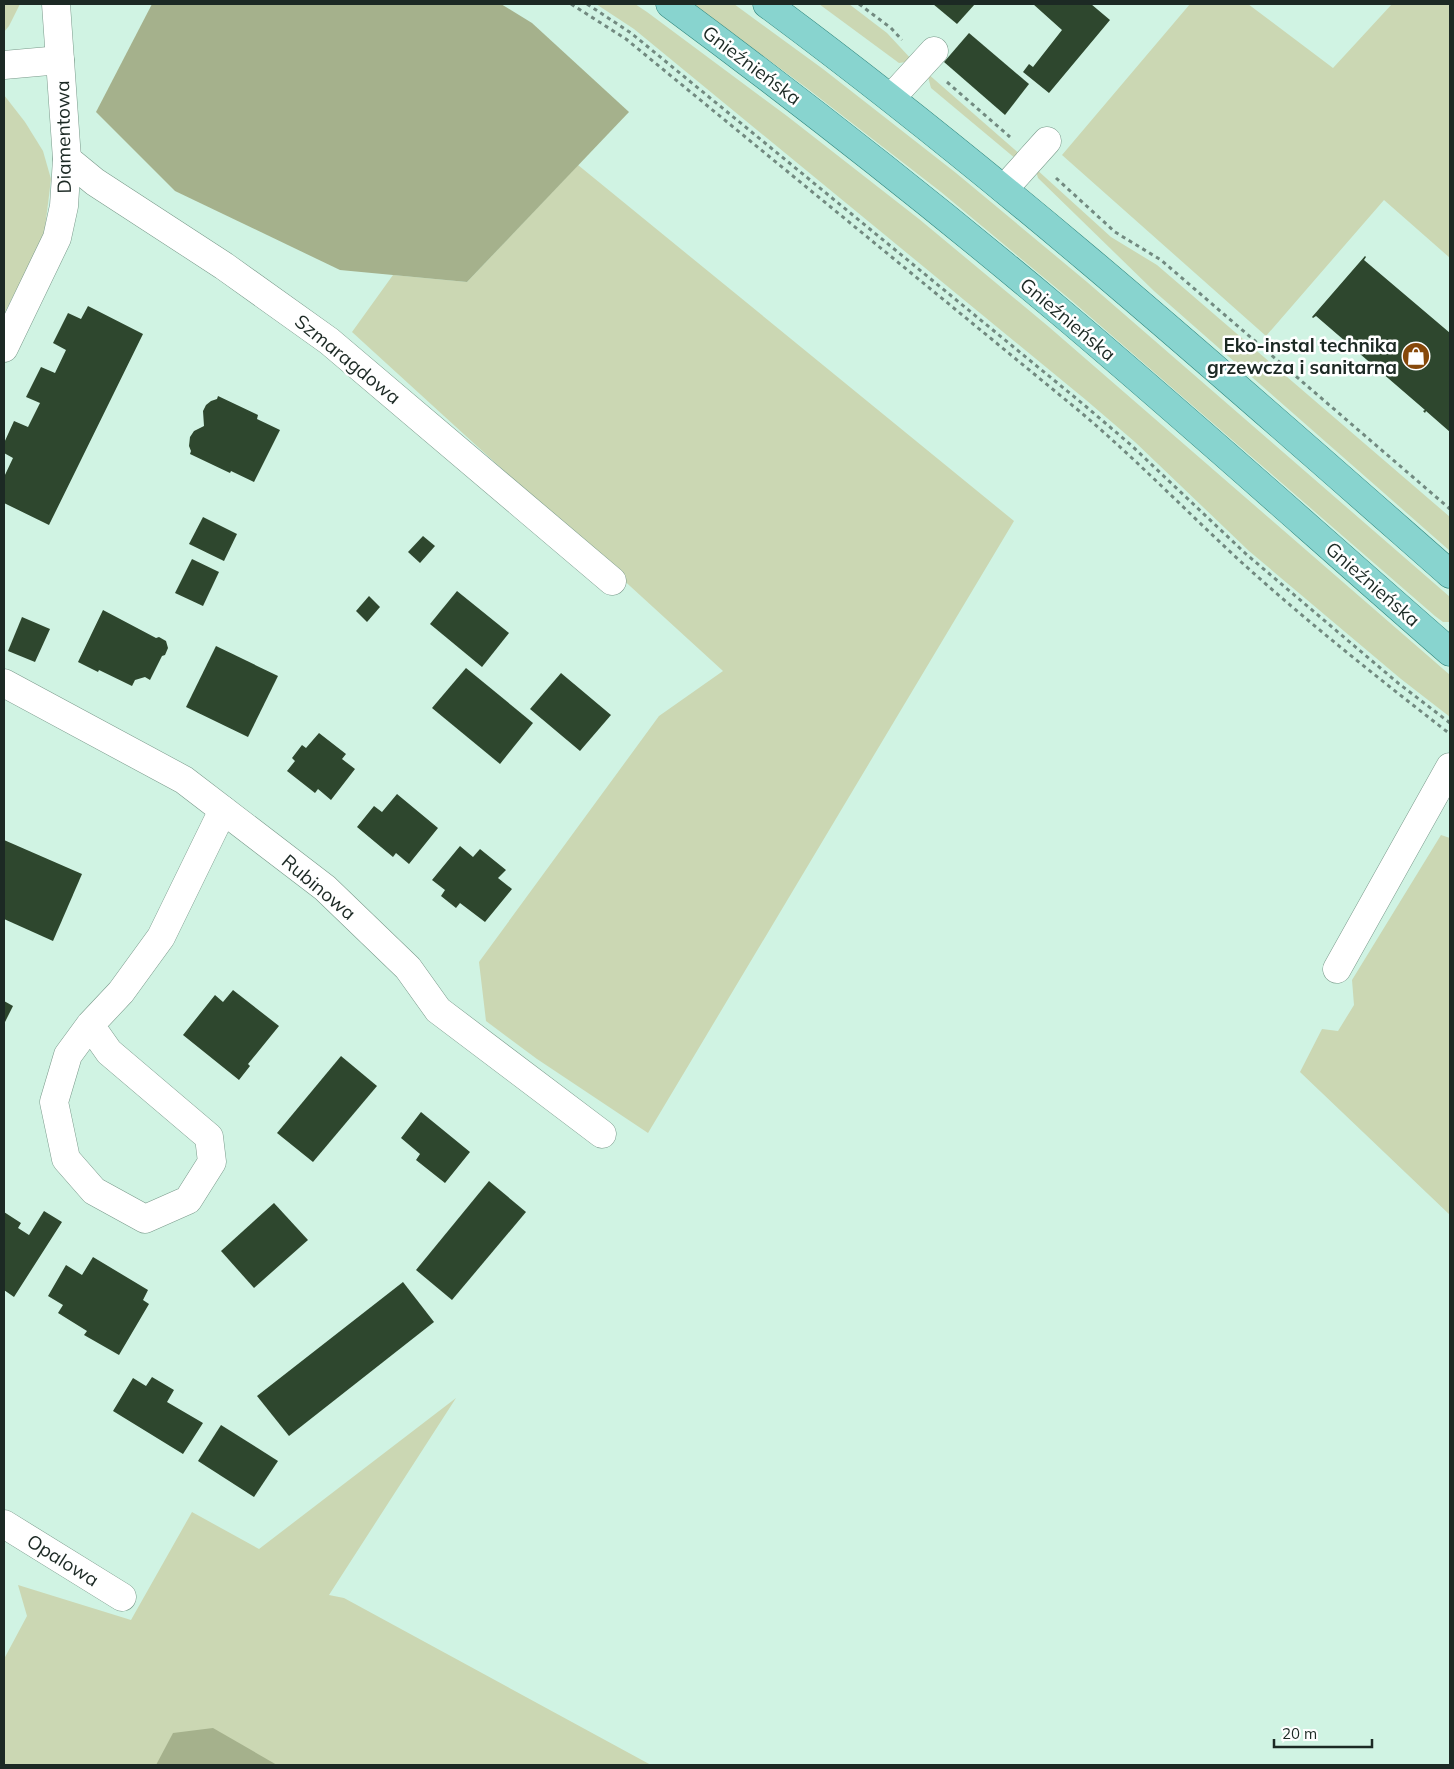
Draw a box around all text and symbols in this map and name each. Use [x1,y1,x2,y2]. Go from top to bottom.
street label: Gnieźnieńska [698,20,806,110]
street label: Diamentowa [50,80,76,194]
street label: Gnieźnieńska [1015,272,1121,366]
street label: Szmaragdowa [290,309,406,409]
place label: Eko-instal technika grzewcza i sanitarna [1207,333,1397,379]
shop icon: Eko-instal technika grzewcza i sanitarna [1401,341,1431,371]
street label: Gnieźnieńska [1321,536,1425,632]
street label: Rubinowa [277,849,361,925]
street label: Opalowa [23,1529,103,1591]
scale bar [1274,1716,1372,1748]
text: 20 m [1282,1724,1317,1743]

